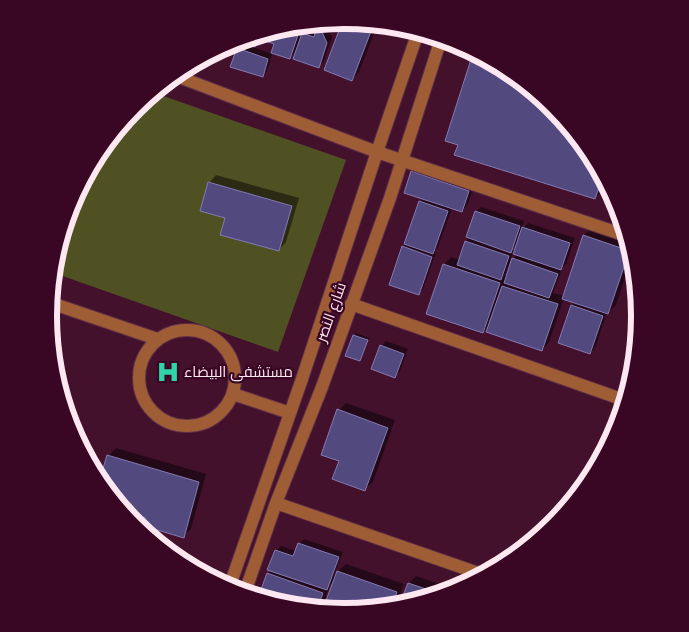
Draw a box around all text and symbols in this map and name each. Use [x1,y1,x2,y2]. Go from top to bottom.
street label: شارع النصر [312,280,352,346]
hospital icon: مستشفى البيضاء [155,359,181,385]
place label: مستشفى البيضاء [184,363,293,382]

